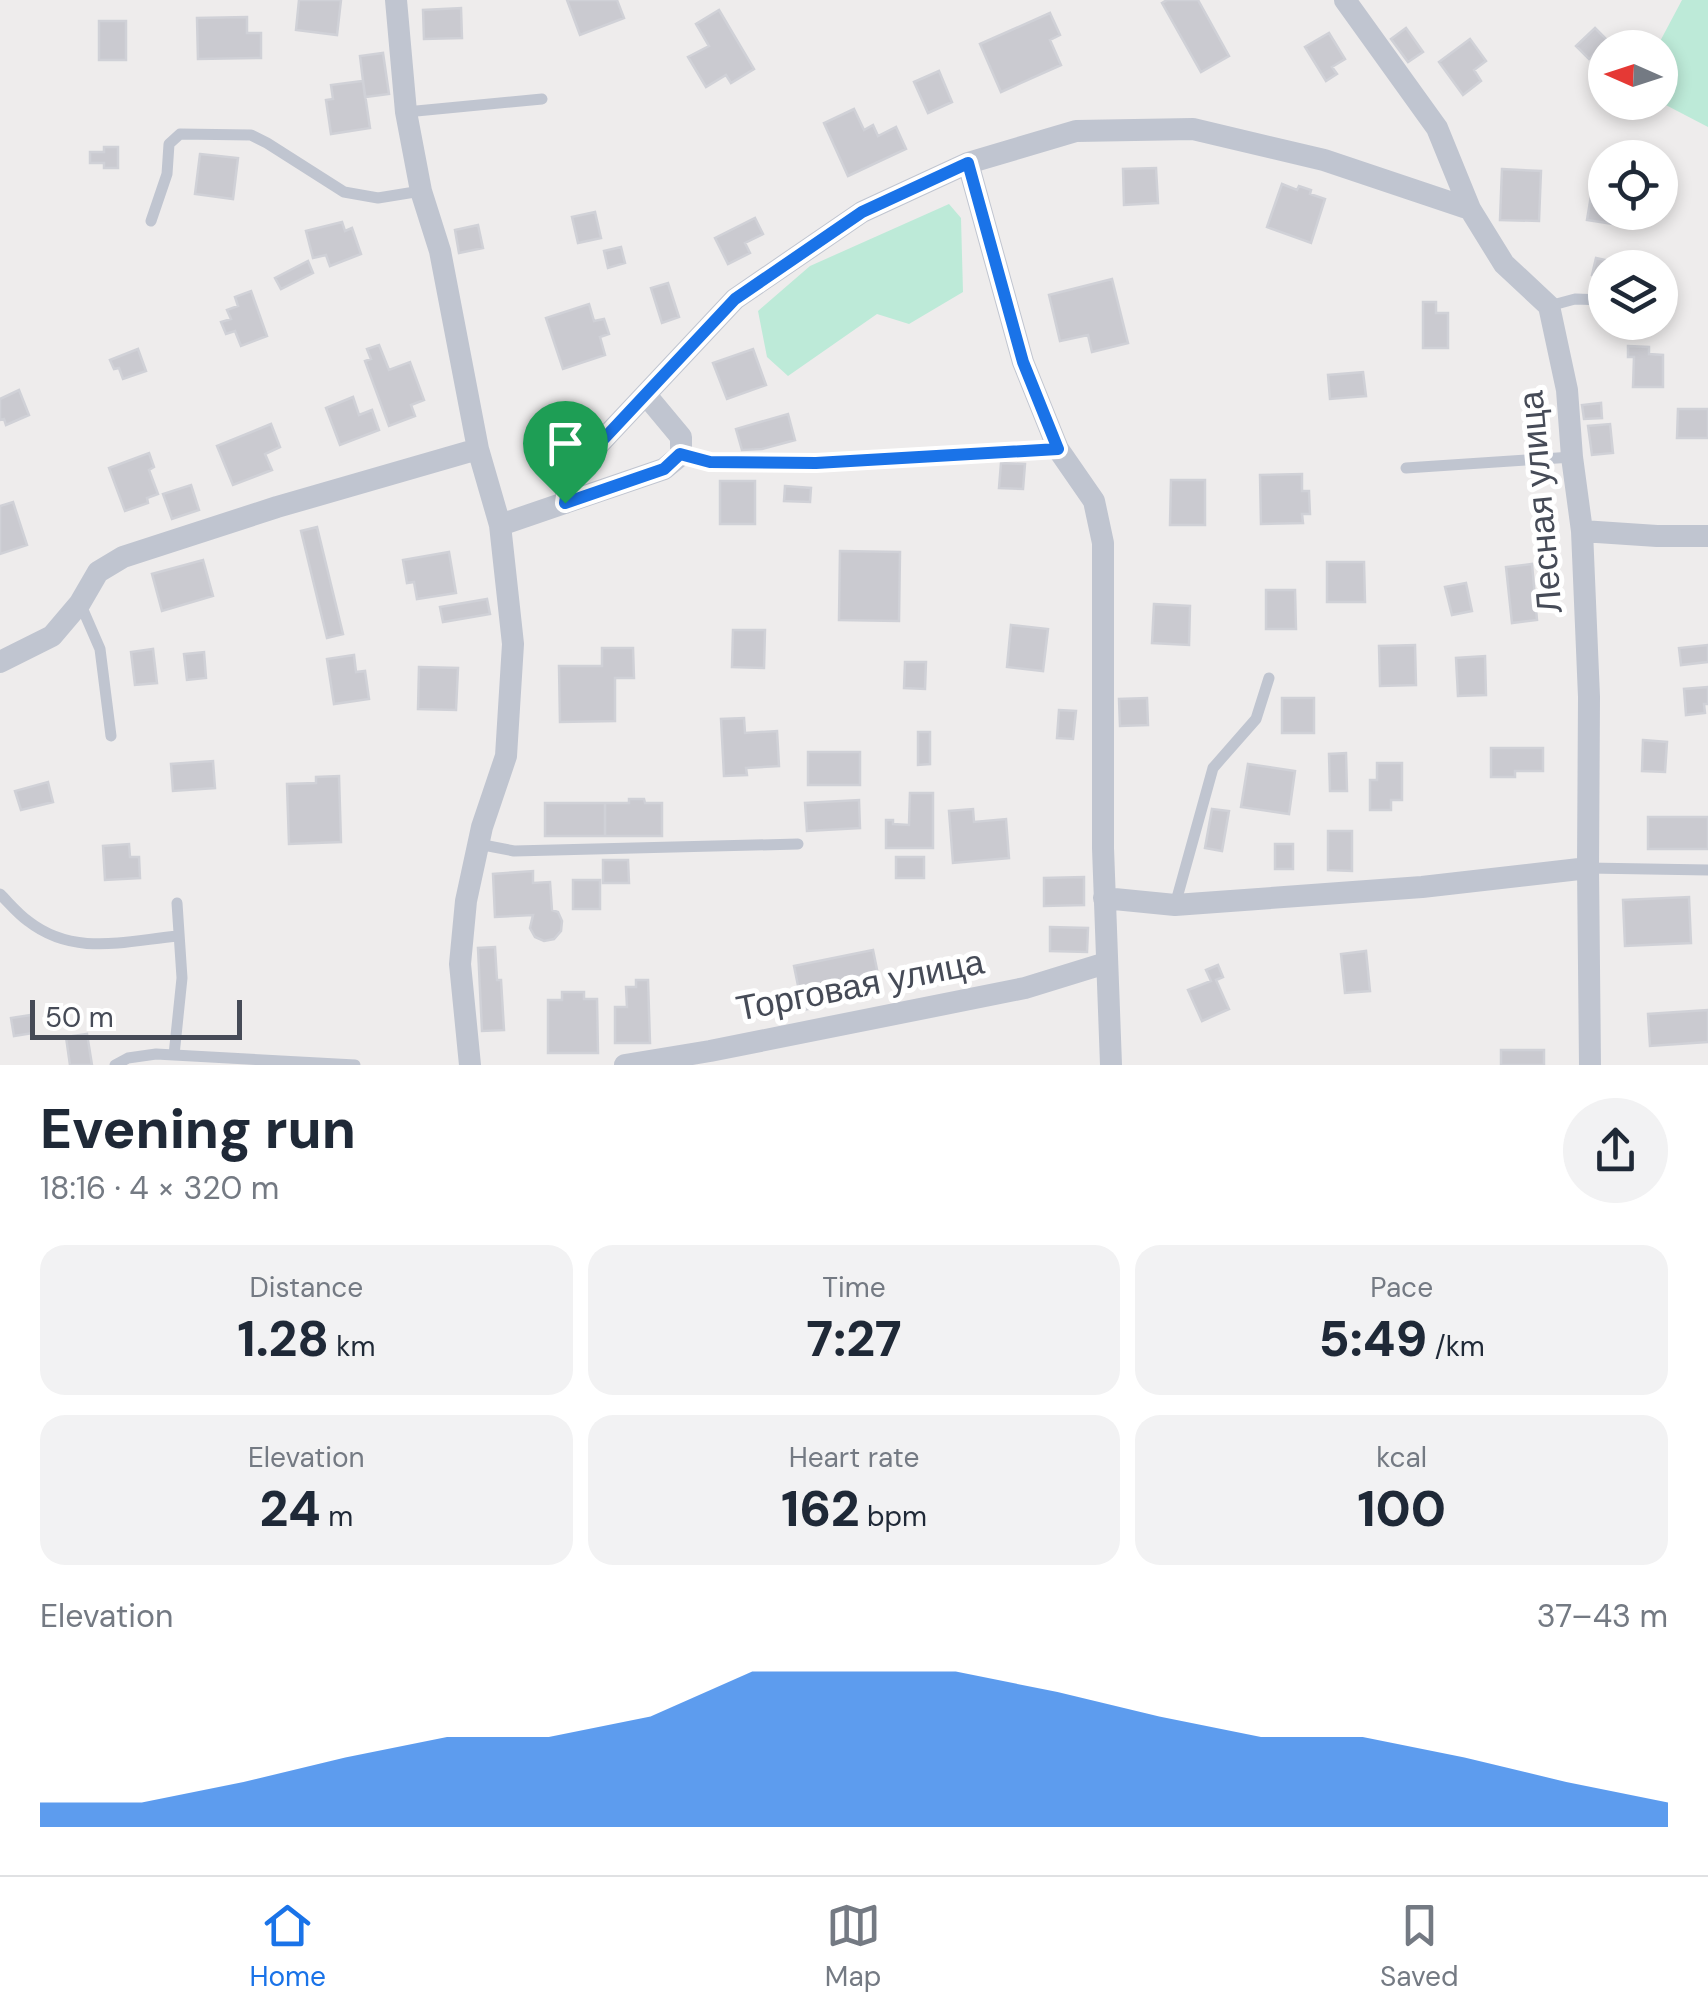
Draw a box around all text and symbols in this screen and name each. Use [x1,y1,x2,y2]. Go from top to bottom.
north arrow [1588,30,1678,120]
map controls [1588,30,1678,340]
button: locate [1588,140,1678,230]
button: layers [1588,250,1678,340]
street label: Лесная улица [1507,388,1573,615]
pin [523,401,608,504]
icon: arrive [538,416,593,471]
street label: Торговая улица [732,938,988,1032]
scale bar [30,995,242,1040]
text: 50 m [45,999,114,1036]
text: Evening run [40,1093,356,1165]
button: share [1563,1098,1668,1203]
text: 18:16 · 4 × 320 m [40,1167,279,1209]
text: Distance [250,1269,363,1306]
text: Time [822,1269,886,1306]
text: Pace [1370,1269,1433,1306]
text: 1.28 [237,1306,329,1372]
text: 7:27 [806,1306,902,1372]
text: 5:49 [1319,1306,1427,1372]
text: km [329,1328,375,1365]
text: /km [1427,1328,1485,1365]
text: Elevation [248,1439,365,1476]
text: Heart rate [789,1439,919,1476]
text: kcal [1376,1439,1427,1476]
text: 24 [259,1476,321,1542]
text: 162 [781,1476,860,1542]
text: 100 [1357,1476,1446,1542]
text: m [321,1498,353,1535]
text: bpm [860,1498,927,1535]
text: Elevation [40,1595,173,1637]
text: 37–43 m [1537,1595,1668,1637]
tab: Home [249,1898,326,1995]
tab: Map [825,1898,881,1995]
tab: Saved [1380,1898,1459,1995]

